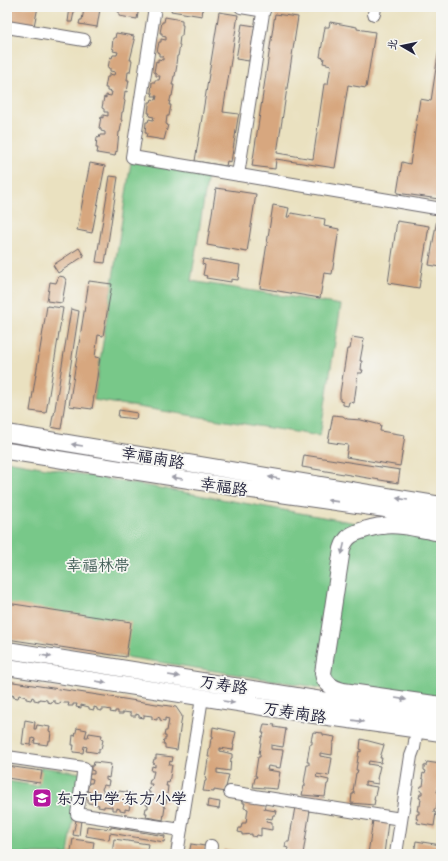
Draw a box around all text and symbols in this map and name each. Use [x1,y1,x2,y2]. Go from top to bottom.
north arrow [382,26,422,66]
text: 北 [384,38,400,51]
one-way arrow [71,442,83,448]
street label: 幸福南路 [120,443,186,473]
street label: 幸福路 [199,473,249,501]
one-way arrow [171,475,183,481]
one-way arrow [268,475,280,481]
one-way arrow [396,496,409,502]
one-way arrow [327,498,339,504]
one-way arrow [339,542,345,555]
park label: 幸福林带 [66,556,130,576]
one-way arrow [39,653,52,659]
street label: 万寿路 [199,671,249,699]
one-way arrow [168,674,180,680]
one-way arrow [95,679,107,685]
one-way arrow [395,696,407,702]
street label: 万寿南路 [262,698,328,728]
one-way arrow [223,699,235,705]
one-way arrow [352,718,364,724]
school or university icon: 东方中学·东方小学 [31,787,53,809]
place label: 东方中学·东方小学 [56,789,187,809]

